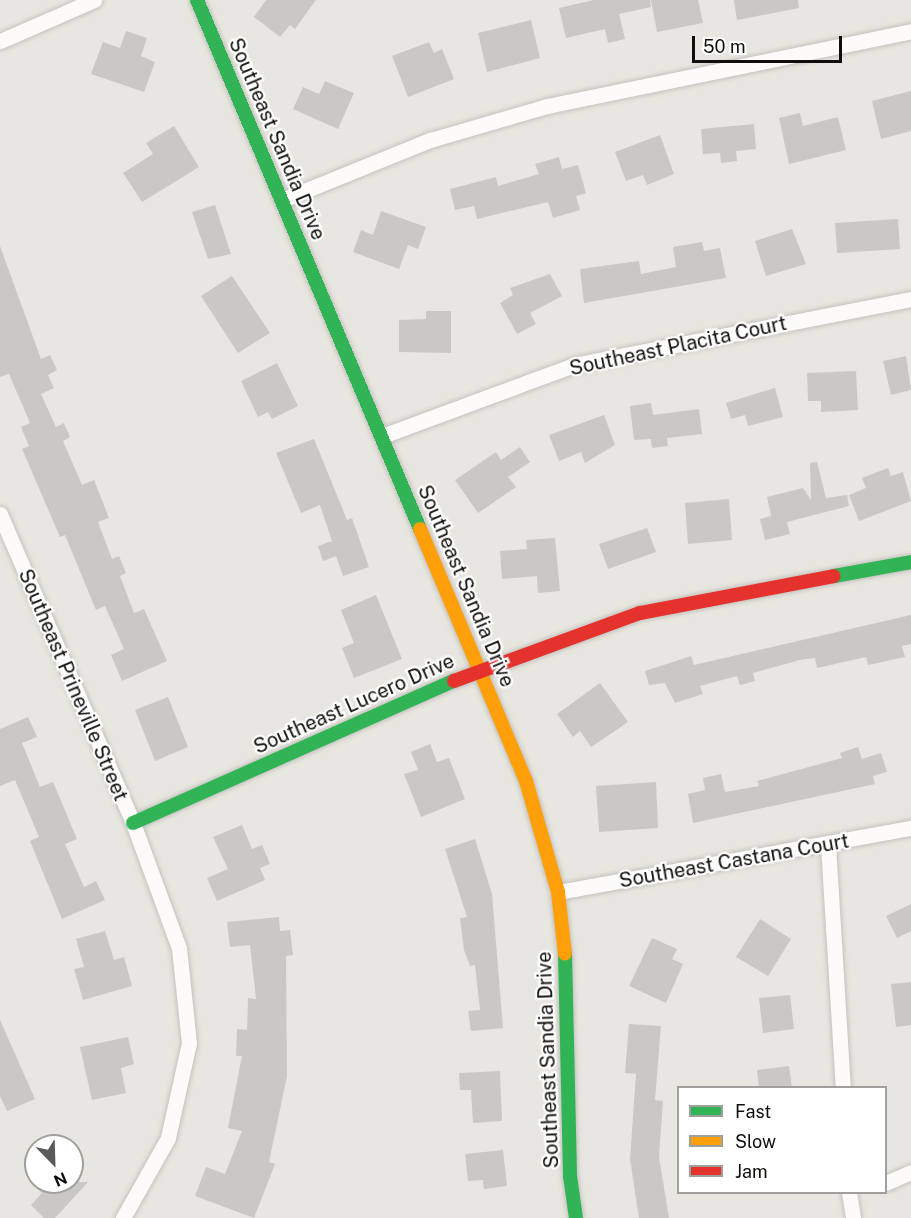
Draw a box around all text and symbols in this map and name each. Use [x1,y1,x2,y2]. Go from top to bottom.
scale bar [695,24,845,62]
street label: Southeast Sandia Drive [224,34,330,244]
text: 50 m [703,36,746,57]
street label: Southeast Placita Court [567,311,789,381]
street label: Southeast Sandia Drive [413,481,519,691]
street label: Southeast Prineville Street [13,565,133,805]
street label: Southeast Lucero Drive [250,649,458,759]
street label: Southeast Castana Court [617,829,851,893]
street label: Southeast Sandia Drive [532,951,564,1169]
legend [677,1086,887,1194]
text: Fast [735,1101,771,1122]
text: Slow [735,1131,776,1152]
north arrow [24,1134,84,1194]
text: Jam [735,1161,768,1182]
text: N [51,1168,70,1190]

